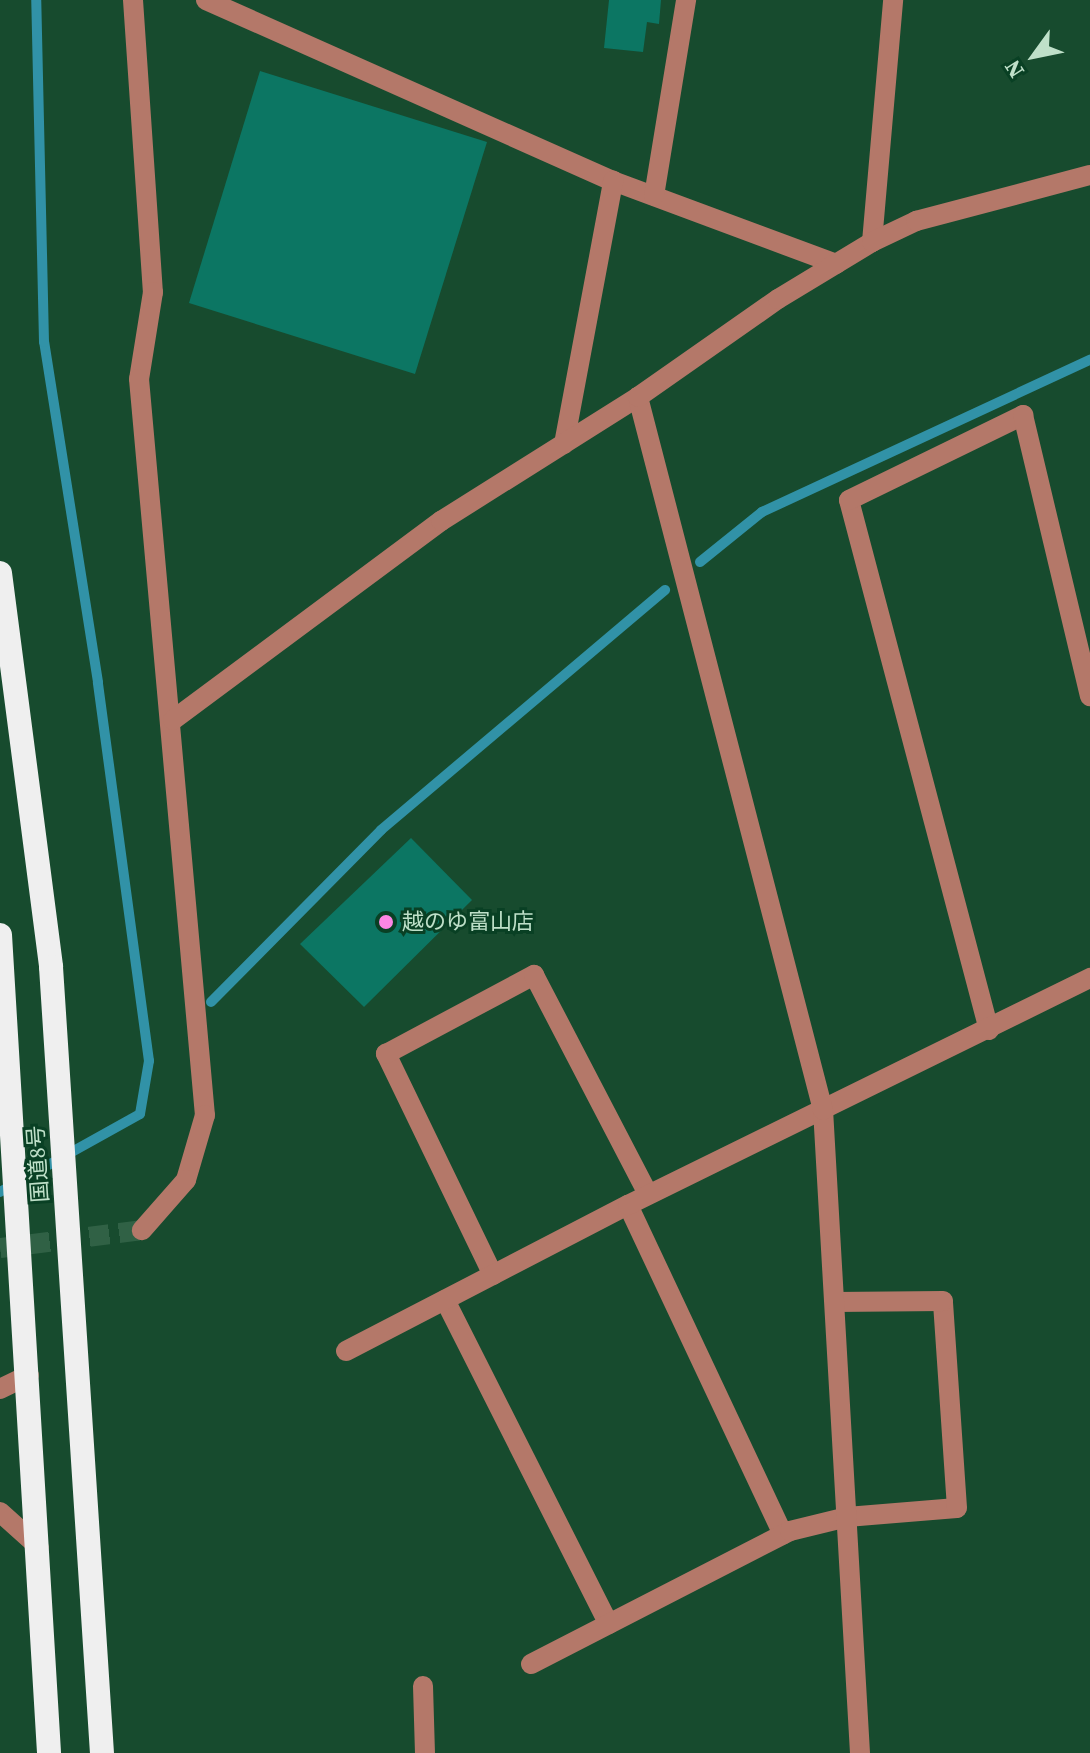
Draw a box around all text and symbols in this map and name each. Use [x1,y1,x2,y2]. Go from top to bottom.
north arrow [994,16,1074,96]
text: N [997,54,1031,84]
place label: 越のゆ富山店 [402,909,534,935]
marker: 越のゆ富山店 [377,913,395,931]
street label: 国道8号 [22,1125,54,1203]

